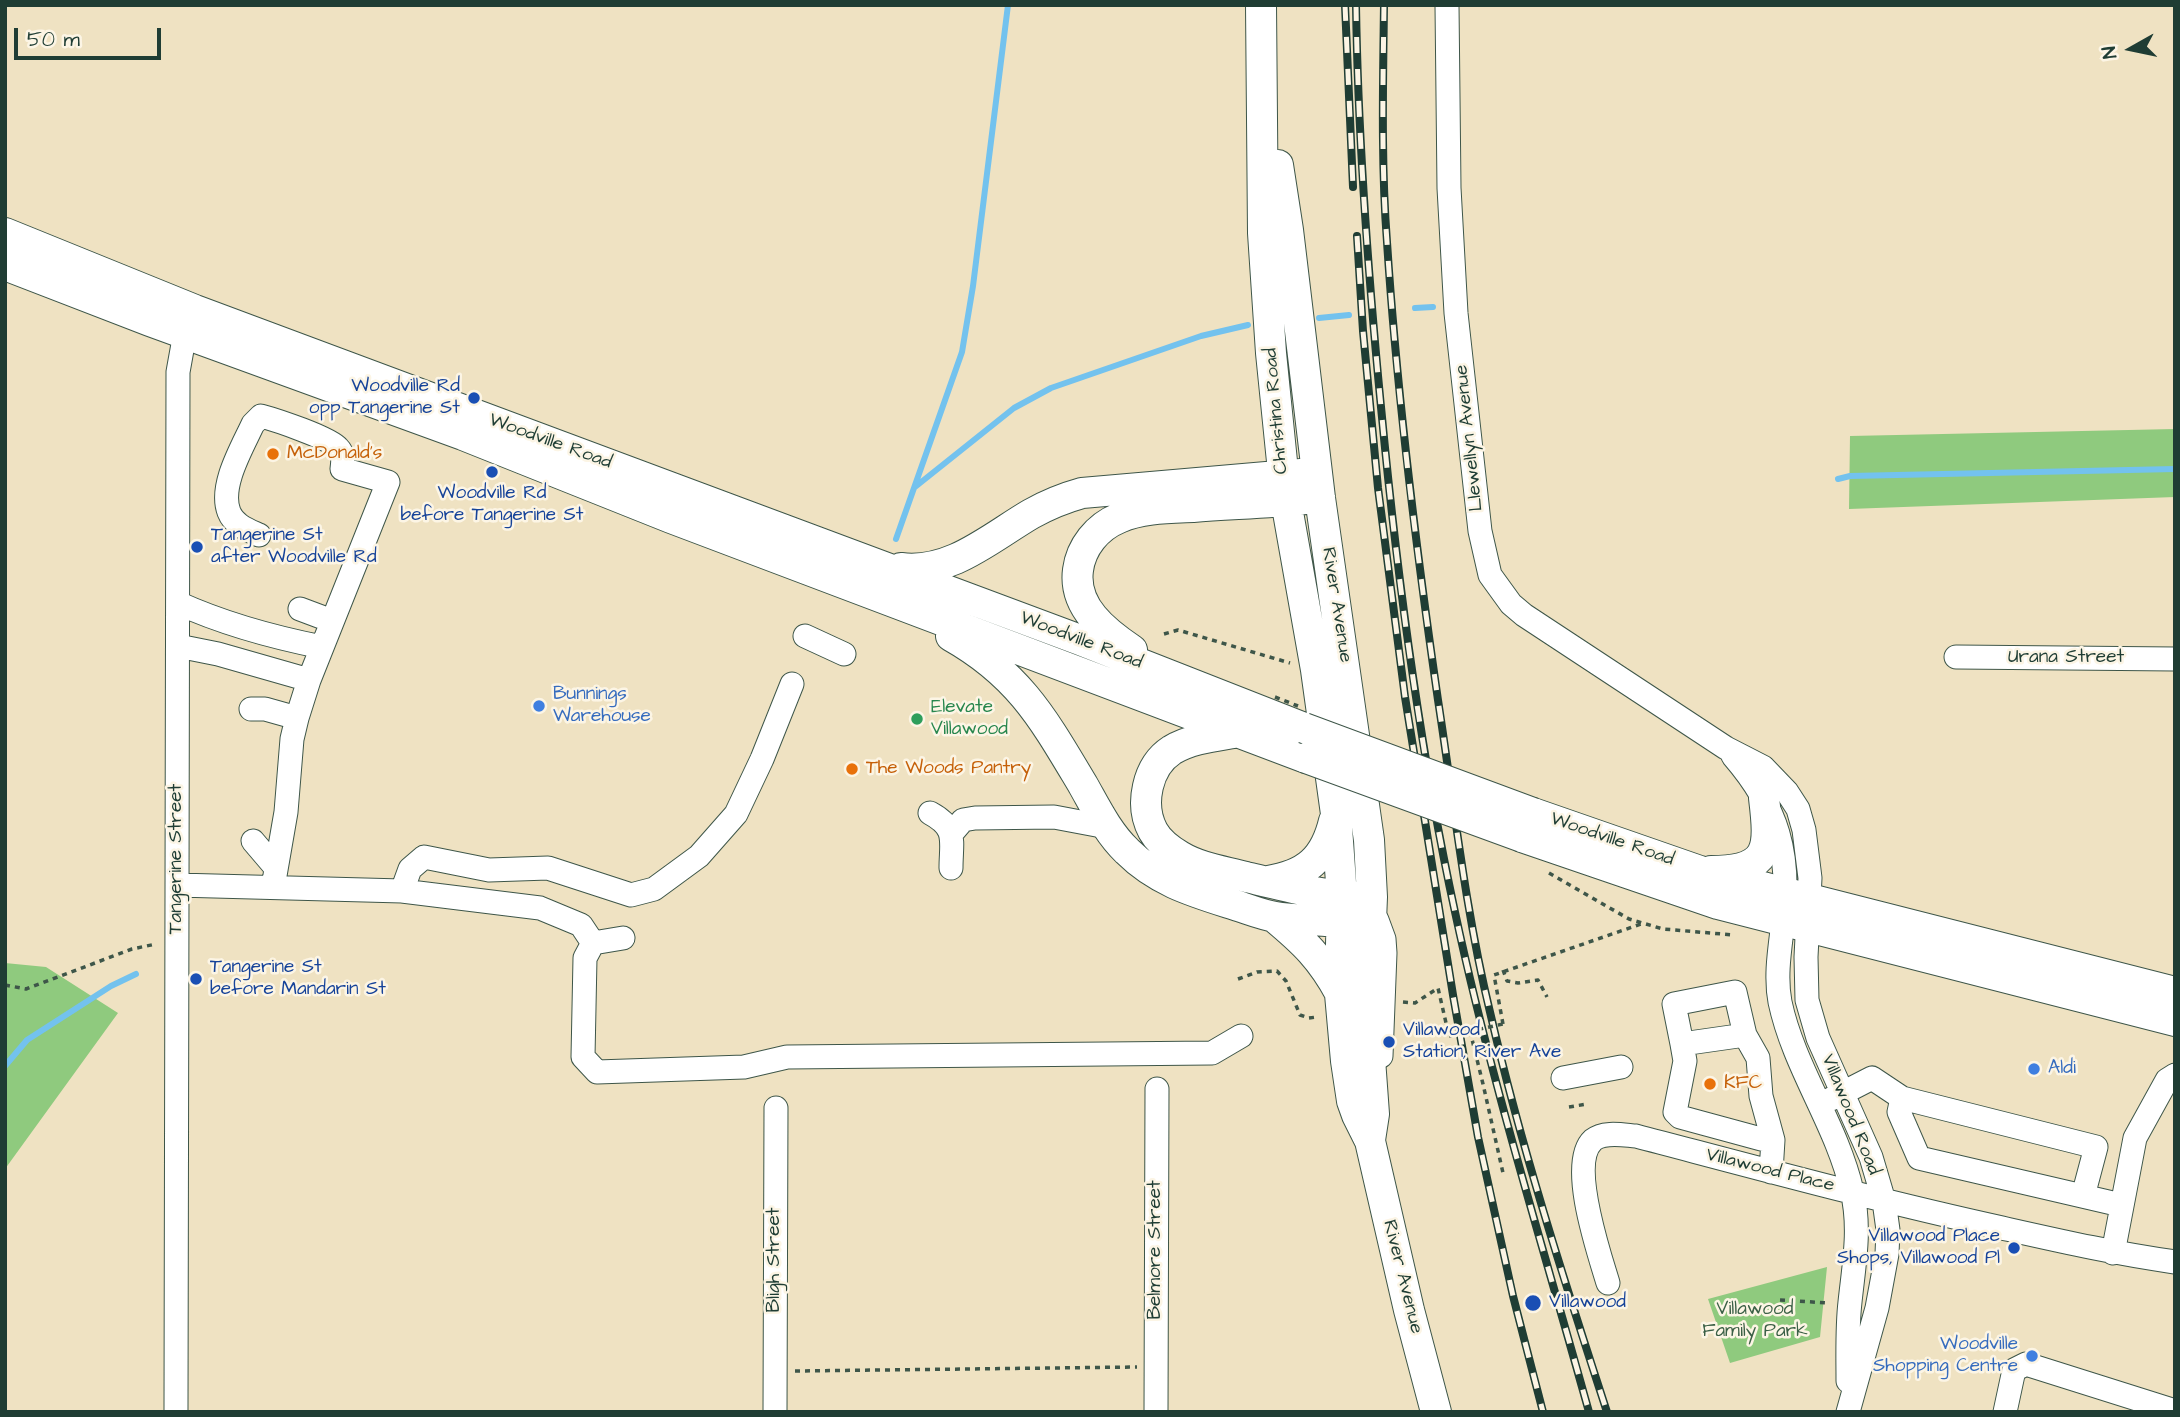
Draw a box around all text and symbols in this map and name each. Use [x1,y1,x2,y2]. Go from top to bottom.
scale bar [18,14,164,58]
north arrow [2096,14,2166,84]
text: 50 m [27,25,80,54]
text: N [2095,44,2124,60]
street label: Christina Road [1260,347,1294,475]
street label: Llewellyn Avenue [1451,364,1489,512]
place label: Woodville Rd opp Tangerine St [309,376,460,420]
marker: Woodville Rd opp Tangerine St [466,390,482,406]
street label: Woodville Road [485,409,615,475]
place label: McDonald's [287,443,382,465]
marker: McDonald's [265,446,281,462]
marker: Woodville Rd before Tangerine St [484,464,500,480]
place label: Woodville Rd before Tangerine St [400,483,584,527]
place label: Tangerine St after Woodville Rd [211,525,377,569]
marker: Tangerine St after Woodville Rd [189,539,205,555]
street label: River Avenue [1316,546,1356,664]
street label: Woodville Road [1017,607,1145,675]
street label: Urana Street [2008,647,2124,669]
place label: Bunnings Warehouse [553,684,651,728]
place label: Elevate Villawood [931,697,1008,741]
marker: Bunnings Warehouse [531,698,547,714]
marker: Elevate Villawood [909,711,925,727]
place label: The Woods Pantry [866,758,1031,780]
marker: The Woods Pantry [844,761,860,777]
street label: Tangerine Street [166,784,188,934]
street label: Woodville Road [1547,808,1677,872]
place label: Tangerine St before Mandarin St [210,957,386,1001]
marker: Tangerine St before Mandarin St [188,971,204,987]
place label: Villawood Station, River Ave [1403,1020,1561,1064]
marker: Villawood Station, River Ave [1381,1034,1397,1050]
street label: Villawood Road [1815,1051,1885,1179]
place label: Aldi [2048,1058,2076,1080]
marker: Aldi [2026,1061,2042,1077]
place label: KFC [1724,1073,1762,1095]
marker: KFC [1702,1076,1718,1092]
street label: Villawood Place [1703,1144,1837,1198]
street label: Belmore Street [1145,1180,1167,1320]
street label: Bligh Street [764,1208,786,1312]
street label: River Avenue [1377,1218,1427,1336]
place label: Villawood Place Shops, Villawood Pl [1837,1226,2000,1270]
marker: Villawood Place Shops, Villawood Pl [2006,1240,2022,1256]
place label: Villawood [1549,1292,1626,1314]
marker: Villawood [1523,1293,1543,1313]
park label: Villawood Family Park [1702,1299,1808,1343]
place label: Woodville Shopping Centre [1873,1334,2018,1378]
marker: Woodville Shopping Centre [2024,1348,2040,1364]

